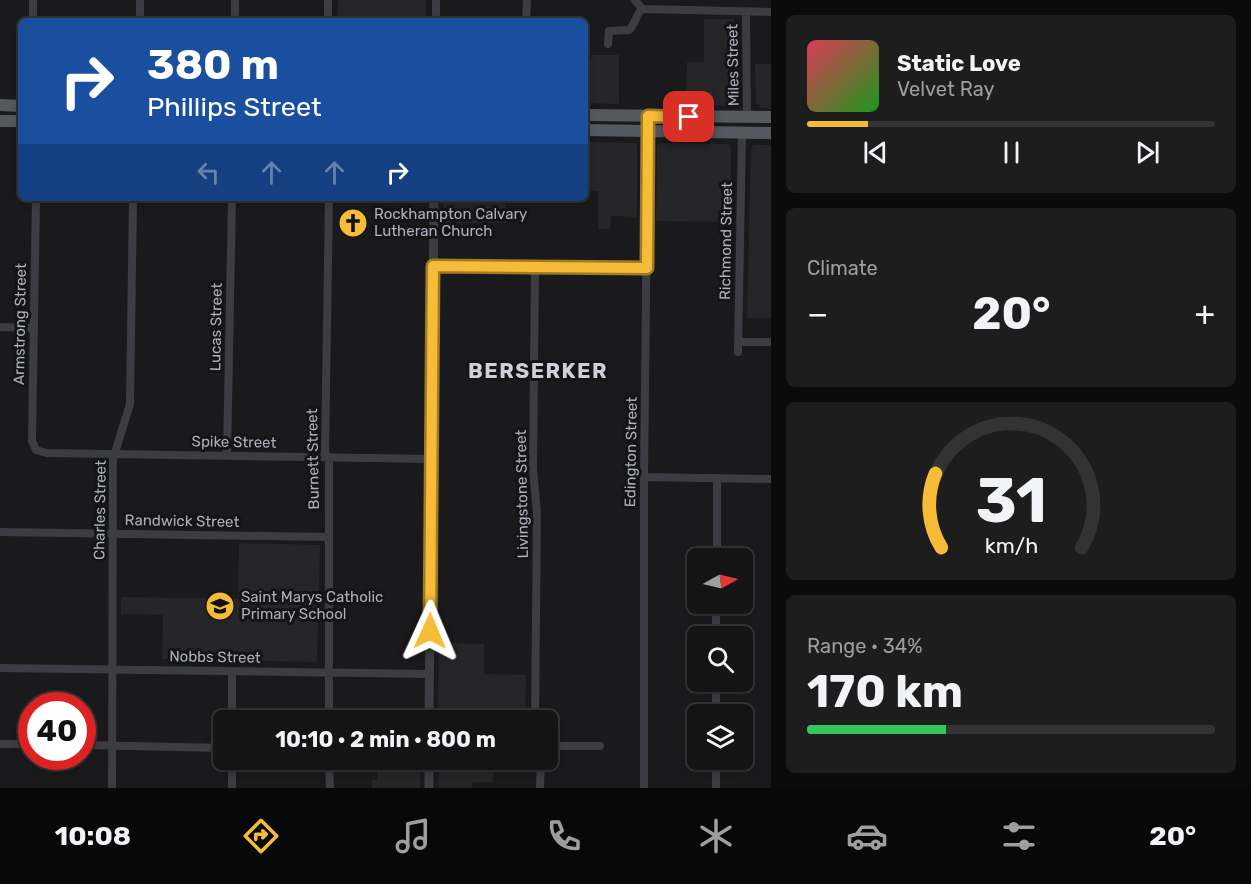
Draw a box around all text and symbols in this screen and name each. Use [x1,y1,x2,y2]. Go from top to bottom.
street label: Miles Street [723,24,743,106]
text: 380 m [147,40,279,90]
icon: right [48,42,126,120]
text: Static Love [897,50,1021,77]
text: Velvet Ray [897,77,995,101]
text: Phillips Street [147,91,322,123]
pin [663,91,714,142]
icon: arrive [672,100,705,133]
icon: previous [859,136,892,169]
icon: pause [995,136,1028,169]
icon: next [1131,136,1164,169]
icon: left [192,156,225,189]
icon: ahead [255,156,288,189]
icon: ahead [318,156,351,189]
icon: right [381,156,414,189]
street label: Richmond Street [716,182,736,300]
place label: Rockhampton Calvary Lutheran Church [374,205,527,240]
church icon: Rockhampton Calvary Lutheran Church [337,207,369,239]
text: Climate [807,256,878,280]
street label: Armstrong Street [10,263,30,385]
street label: Lucas Street [206,282,226,371]
text: 20° [972,287,1051,340]
text: − [807,294,828,333]
text: + [1194,294,1215,333]
district label: BERSERKER [468,358,608,383]
street label: Edington Street [621,397,641,507]
street label: Burnett Street [303,408,323,510]
street label: Livingstone Street [512,429,532,559]
street label: Spike Street [191,432,277,452]
street label: Charles Street [90,460,110,560]
text: 31 [975,464,1047,538]
street label: Randwick Street [125,511,240,531]
text: km/h [984,533,1038,558]
north arrow [687,548,753,614]
map controls [687,548,753,770]
place label: Saint Marys Catholic Primary School [241,588,383,623]
school or university icon: Saint Marys Catholic Primary School [204,590,236,622]
position arrow [398,599,462,663]
button: search [687,626,753,692]
text: Range · 34% [807,634,922,658]
street label: Nobbs Street [169,647,261,667]
text: 170 km [807,665,963,718]
speed limit sign: 40 [18,692,96,770]
button: layers [687,704,753,770]
text: 10:10 · 2 min · 800 m [275,726,496,753]
icon: directions [240,815,282,857]
icon: music [392,815,434,857]
icon: phone [543,815,585,857]
icon: climate [695,815,737,857]
icon: car [846,815,888,857]
icon: filters [998,815,1040,857]
text: 10:08 [55,820,131,852]
text: 20° [1149,820,1196,852]

